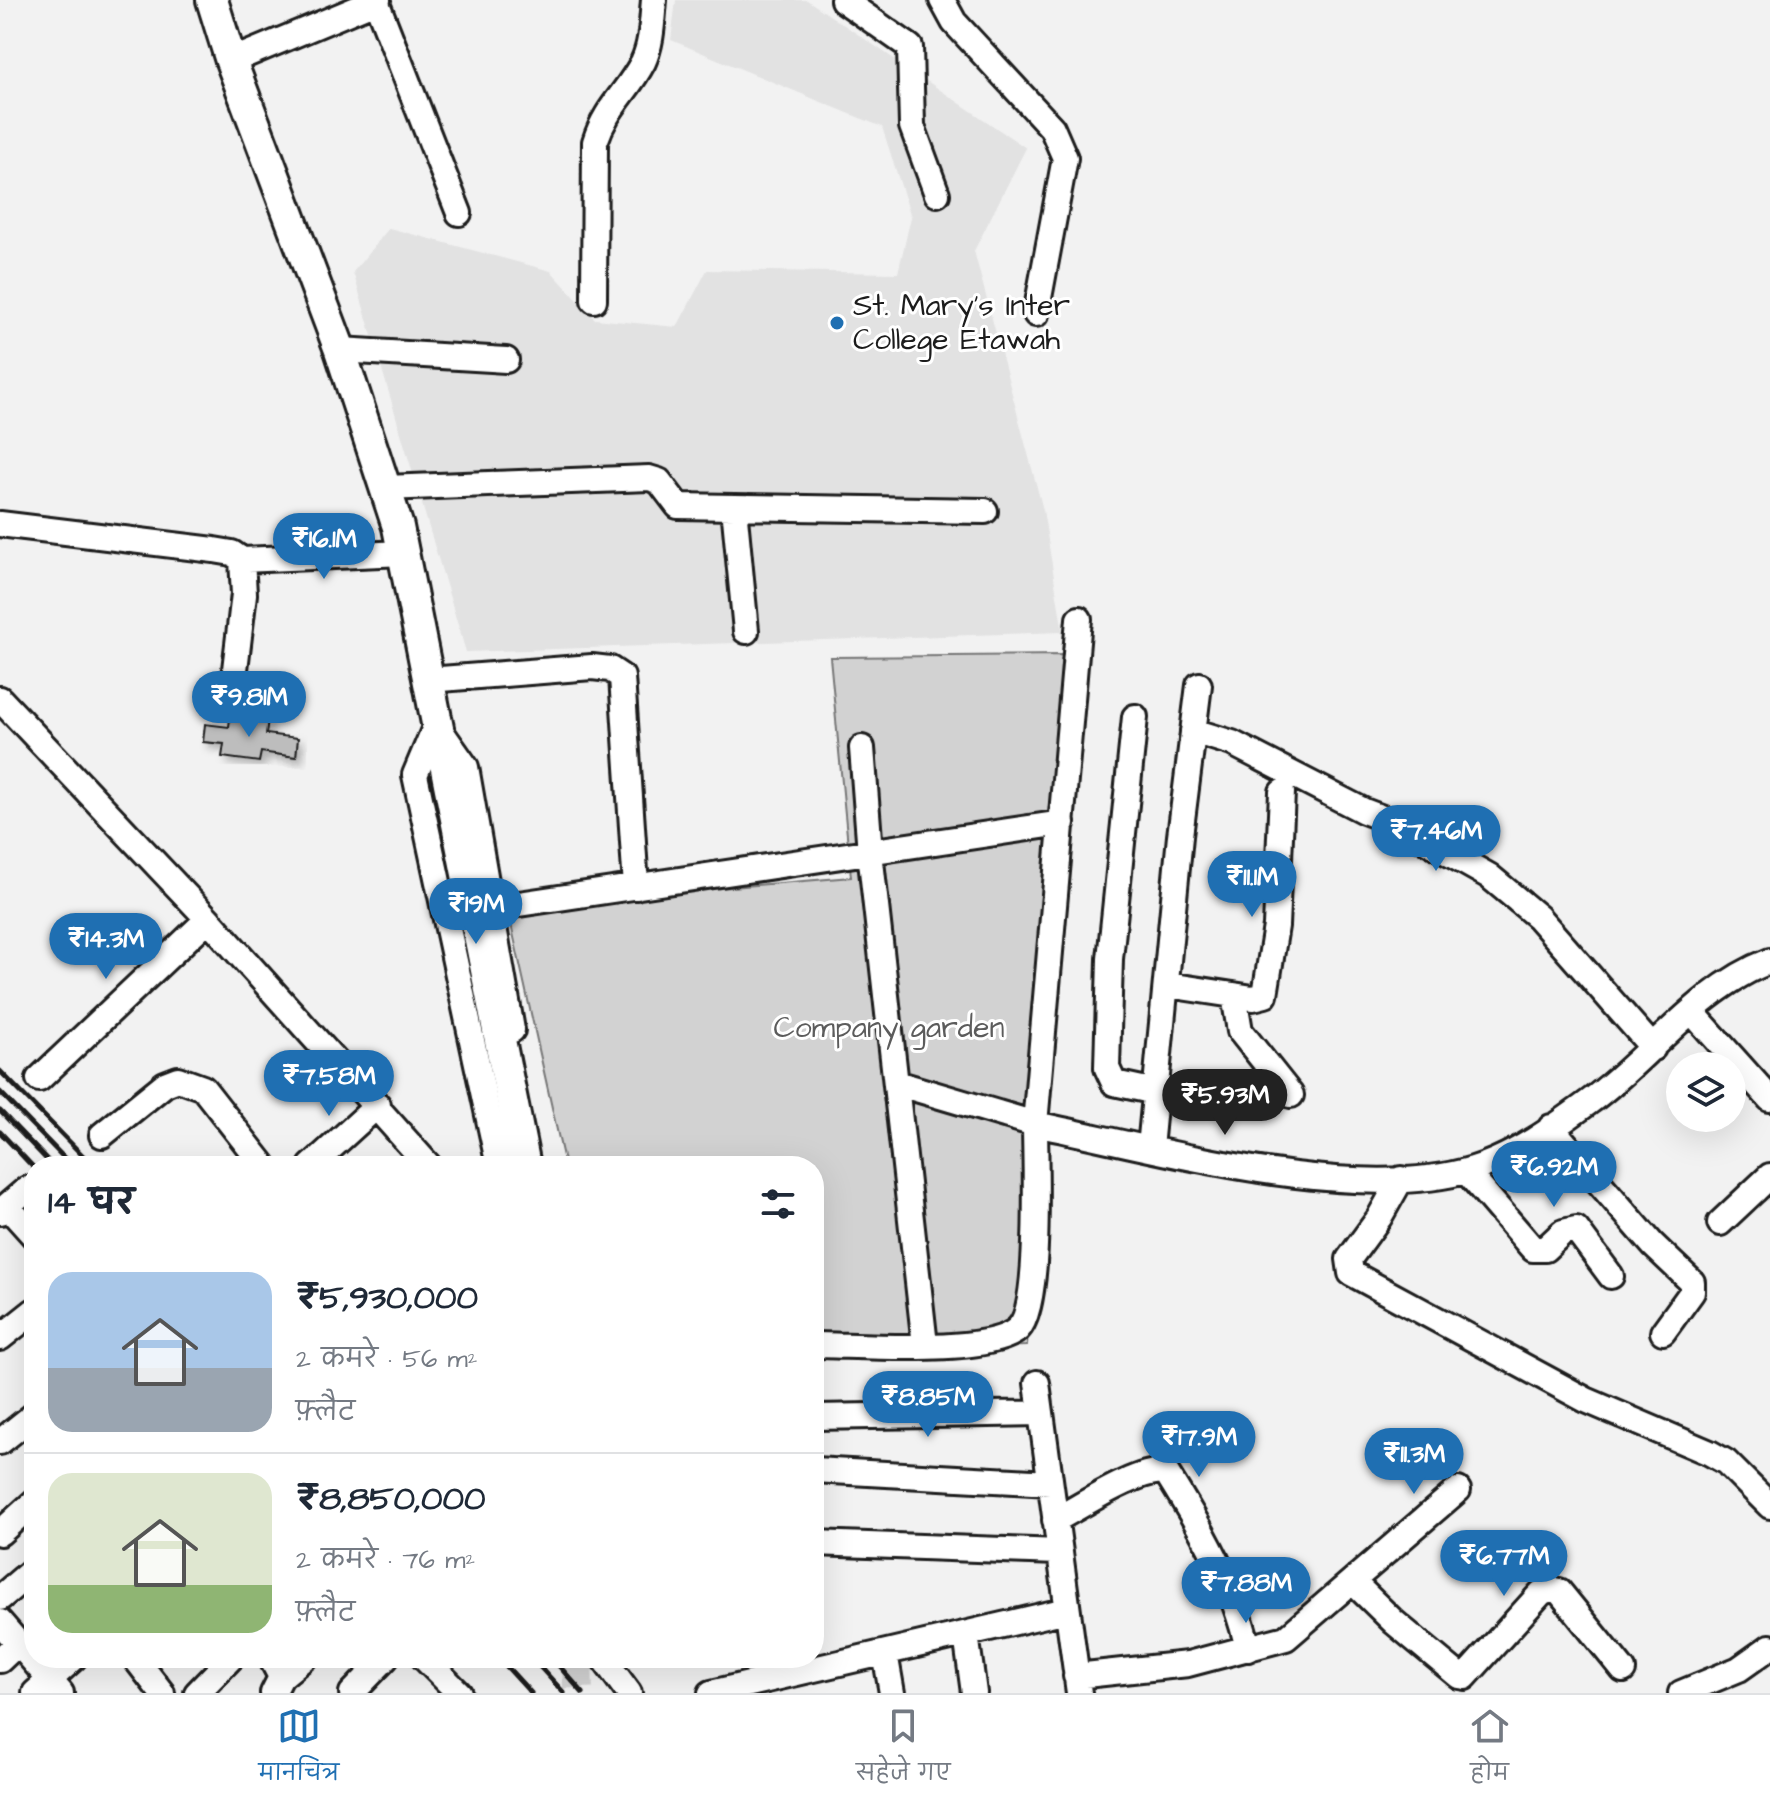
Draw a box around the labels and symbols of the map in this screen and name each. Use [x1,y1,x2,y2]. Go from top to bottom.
place label: St. Mary's Inter College Etawah [853,285,1070,362]
marker: St. Mary's Inter College Etawah [828,314,846,332]
pin: ₹16.1M [259,513,389,581]
pin: ₹9.81M [184,671,314,739]
pin: ₹7.46M [1371,805,1501,873]
pin: ₹11.1M [1187,851,1317,919]
pin: ₹19M [429,878,523,946]
pin: ₹14.3M [41,913,171,981]
park label: Company garden [774,1007,1004,1050]
pin: ₹7.58M [264,1050,394,1118]
pin: ₹5.93M [1160,1069,1290,1137]
pin: ₹6.92M [1489,1141,1619,1209]
pin: ₹8.85M [863,1371,993,1439]
pin: ₹17.9M [1134,1411,1264,1479]
pin: ₹11.3M [1349,1428,1479,1496]
pin: ₹6.77M [1439,1530,1569,1598]
pin: ₹7.88M [1181,1557,1311,1625]

